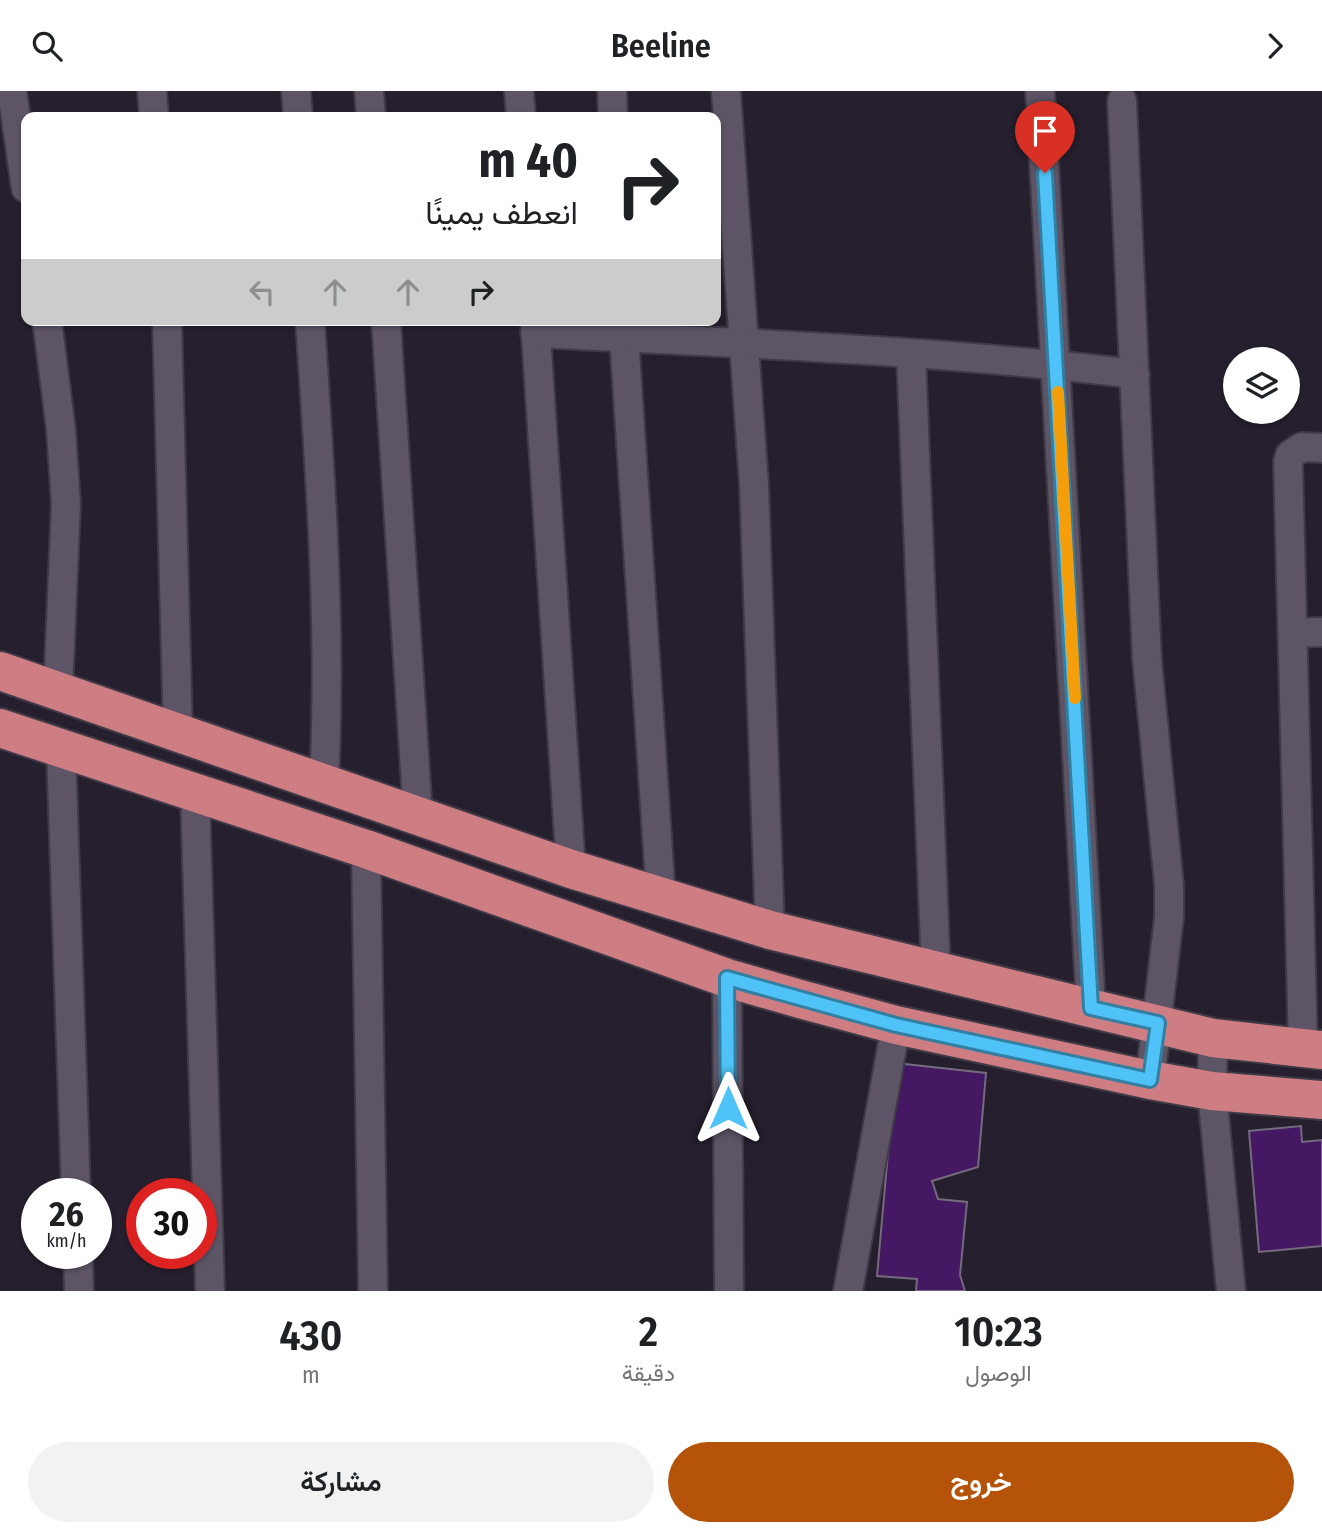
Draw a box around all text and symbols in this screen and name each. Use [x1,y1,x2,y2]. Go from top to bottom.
icon: search [28,27,66,65]
text: Beeline [611,27,711,65]
icon: forward [1256,27,1294,65]
pin [1015,101,1075,173]
icon: arrive [1026,112,1064,150]
text: 40 m [478,131,578,190]
icon: right [602,140,693,231]
text: انعطف يمينًا [425,194,578,232]
icon: left [243,273,281,311]
icon: ahead [316,273,354,311]
icon: ahead [389,273,427,311]
icon: right [462,273,500,311]
map controls [1223,347,1300,424]
button: layers [1223,347,1300,424]
position arrow [691,1071,765,1145]
speed limit sign: 30 [126,1178,217,1269]
text: 26 [49,1193,84,1235]
text: km/h [46,1230,87,1252]
text: 2 [639,1307,658,1357]
text: 10:23 [954,1307,1043,1357]
text: 430 [279,1311,342,1361]
text: دقيقة [622,1359,675,1387]
text: الوصول [965,1359,1032,1387]
text: m [302,1361,320,1389]
button: مشاركة [28,1442,654,1522]
button: خروج [668,1442,1294,1522]

